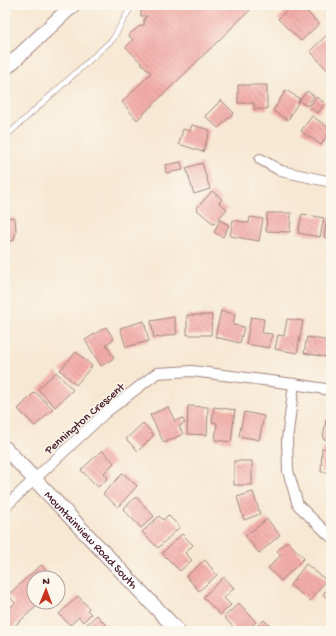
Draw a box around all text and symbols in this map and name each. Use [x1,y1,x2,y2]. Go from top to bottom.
street label: Pennington Crescent [42,380,129,459]
street label: Mountainview Road South [40,489,140,593]
north arrow [26,570,66,610]
text: N [42,576,50,588]

